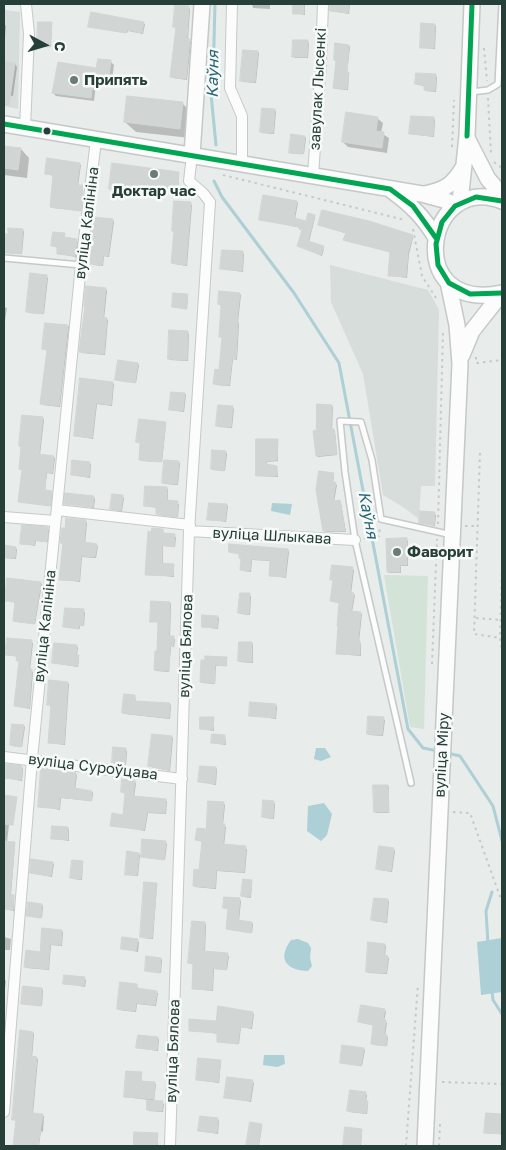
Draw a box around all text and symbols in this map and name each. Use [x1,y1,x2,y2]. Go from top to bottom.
north arrow [20,20,70,70]
street label: завулак Лысенкі [306,27,330,151]
text: С [51,41,69,52]
water label: Каўня [203,50,223,98]
place label: Припять [84,71,147,89]
marker: Припять [68,74,80,86]
unlabelled marker [42,126,52,136]
street label: вуліца Калініна [71,166,103,280]
marker: Доктар час [148,168,160,180]
place label: Доктар час [112,182,196,200]
water label: Каўня [354,490,382,540]
street label: вуліца Шлыкава [212,524,332,548]
place label: Фаворит [407,543,474,561]
marker: Фаворит [391,546,403,558]
street label: вуліца Калініна [30,569,60,683]
street label: вуліца Бялова [175,594,197,698]
street label: вуліца Міру [431,712,453,798]
street label: вуліца Суроўцава [27,750,159,784]
street label: вуліца Бялова [162,999,184,1103]

